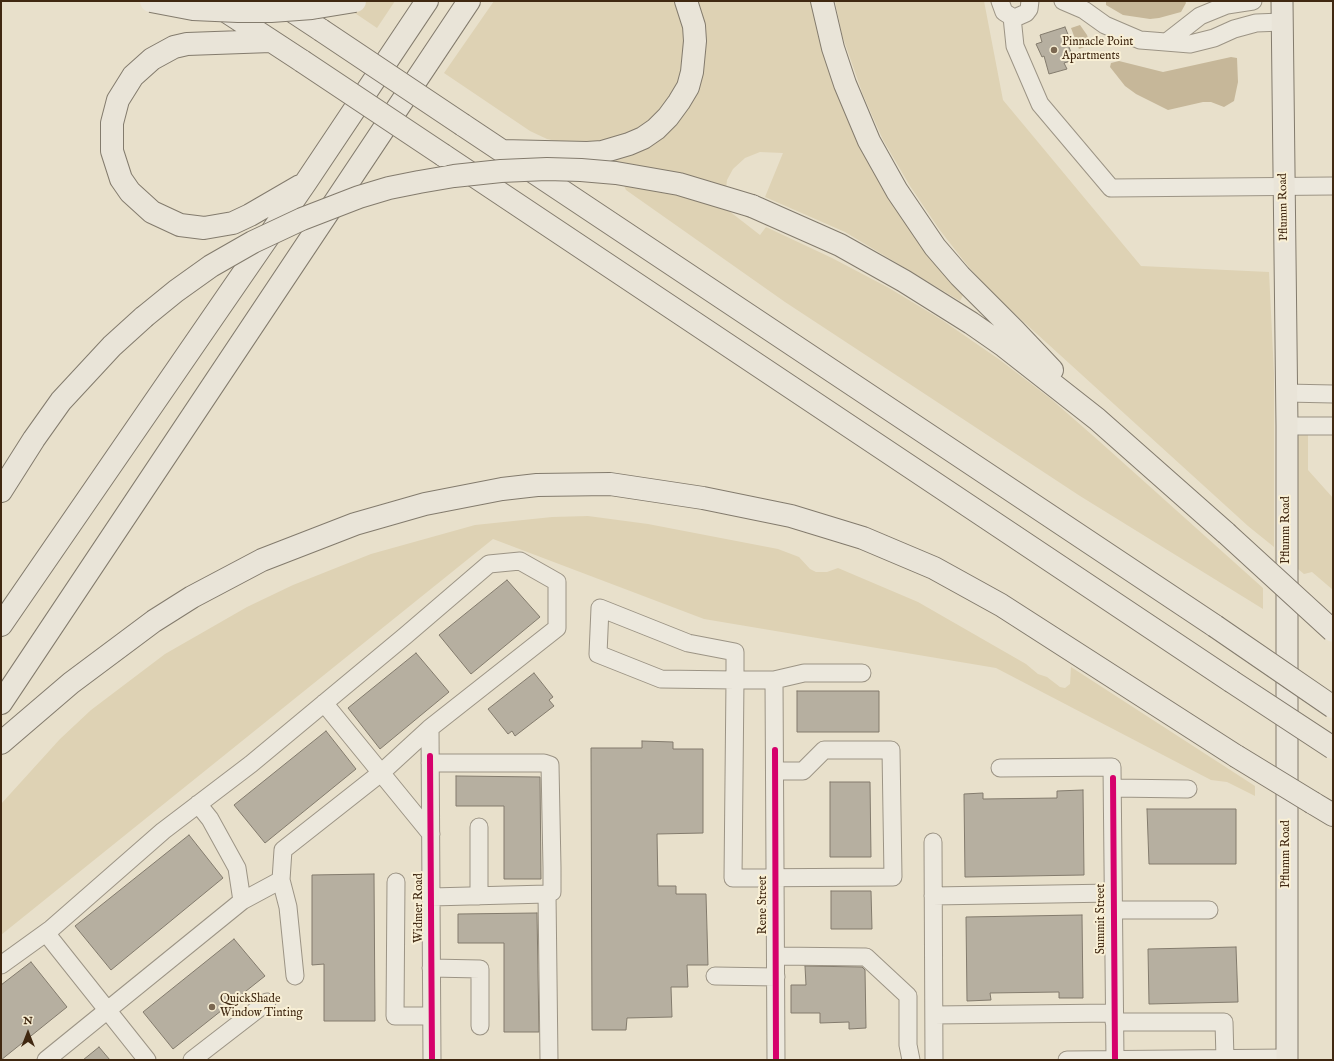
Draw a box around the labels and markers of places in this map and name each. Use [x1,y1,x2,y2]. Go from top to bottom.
place label: Pinnacle Point Apartments [1062,36,1133,64]
marker: Pinnacle Point Apartments [1049,45,1059,55]
place label: QuickShade Window Tinting [220,993,303,1021]
marker: QuickShade Window Tinting [207,1002,217,1012]

